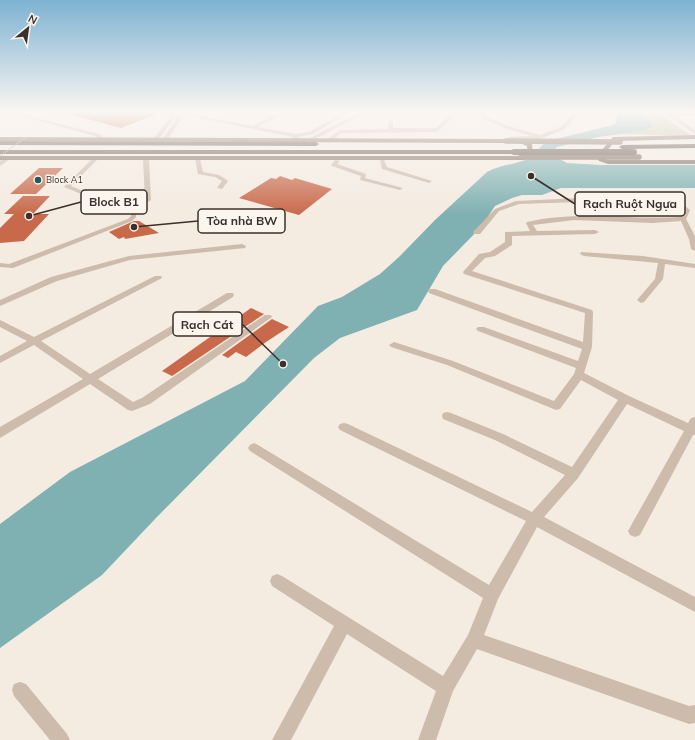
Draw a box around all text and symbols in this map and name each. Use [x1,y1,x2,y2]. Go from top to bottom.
north arrow [8,8,48,48]
text: N [26,11,40,27]
place label: Block A1 [46,174,83,185]
marker: Block A1 [33,175,43,185]
callout: Block B1 [81,190,147,214]
callout: Rạch Ruột Ngựa [575,192,685,216]
text: Block B1 [89,194,139,209]
text: Rạch Ruột Ngựa [583,196,677,211]
callout: Tòa nhà BW [198,209,285,233]
text: Tòa nhà BW [206,213,278,228]
callout: Rạch Cát [173,312,242,336]
text: Rạch Cát [181,317,234,332]

